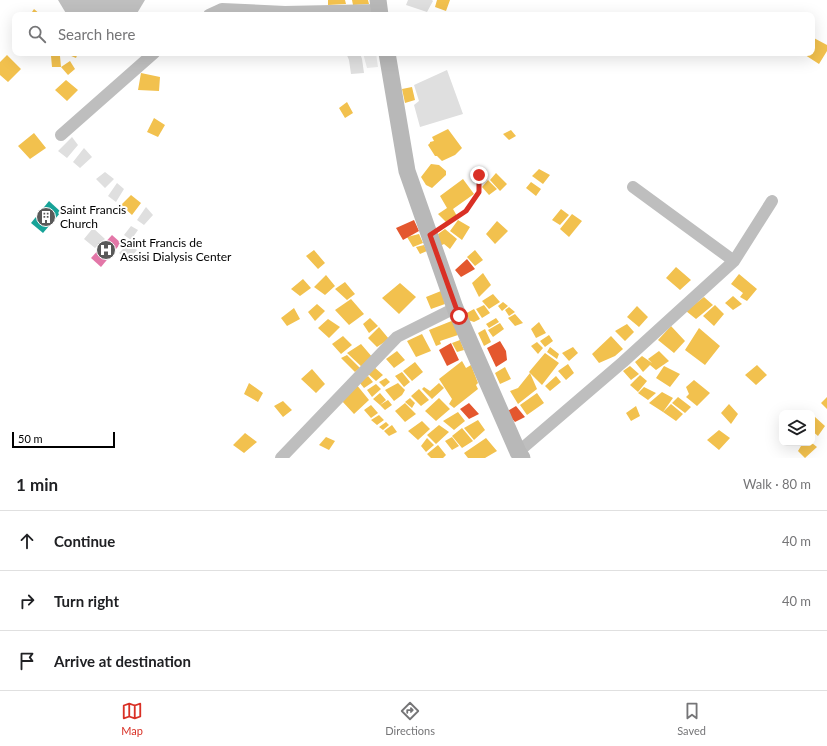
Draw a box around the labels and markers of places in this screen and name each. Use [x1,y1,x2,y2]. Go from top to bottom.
place label: Saint Francis Church [60,202,126,231]
building icon: Saint Francis Church [35,206,57,228]
place label: Saint Francis de Assisi Dialysis Center [120,235,232,264]
hospital icon: Saint Francis de Assisi Dialysis Center [95,239,117,261]

